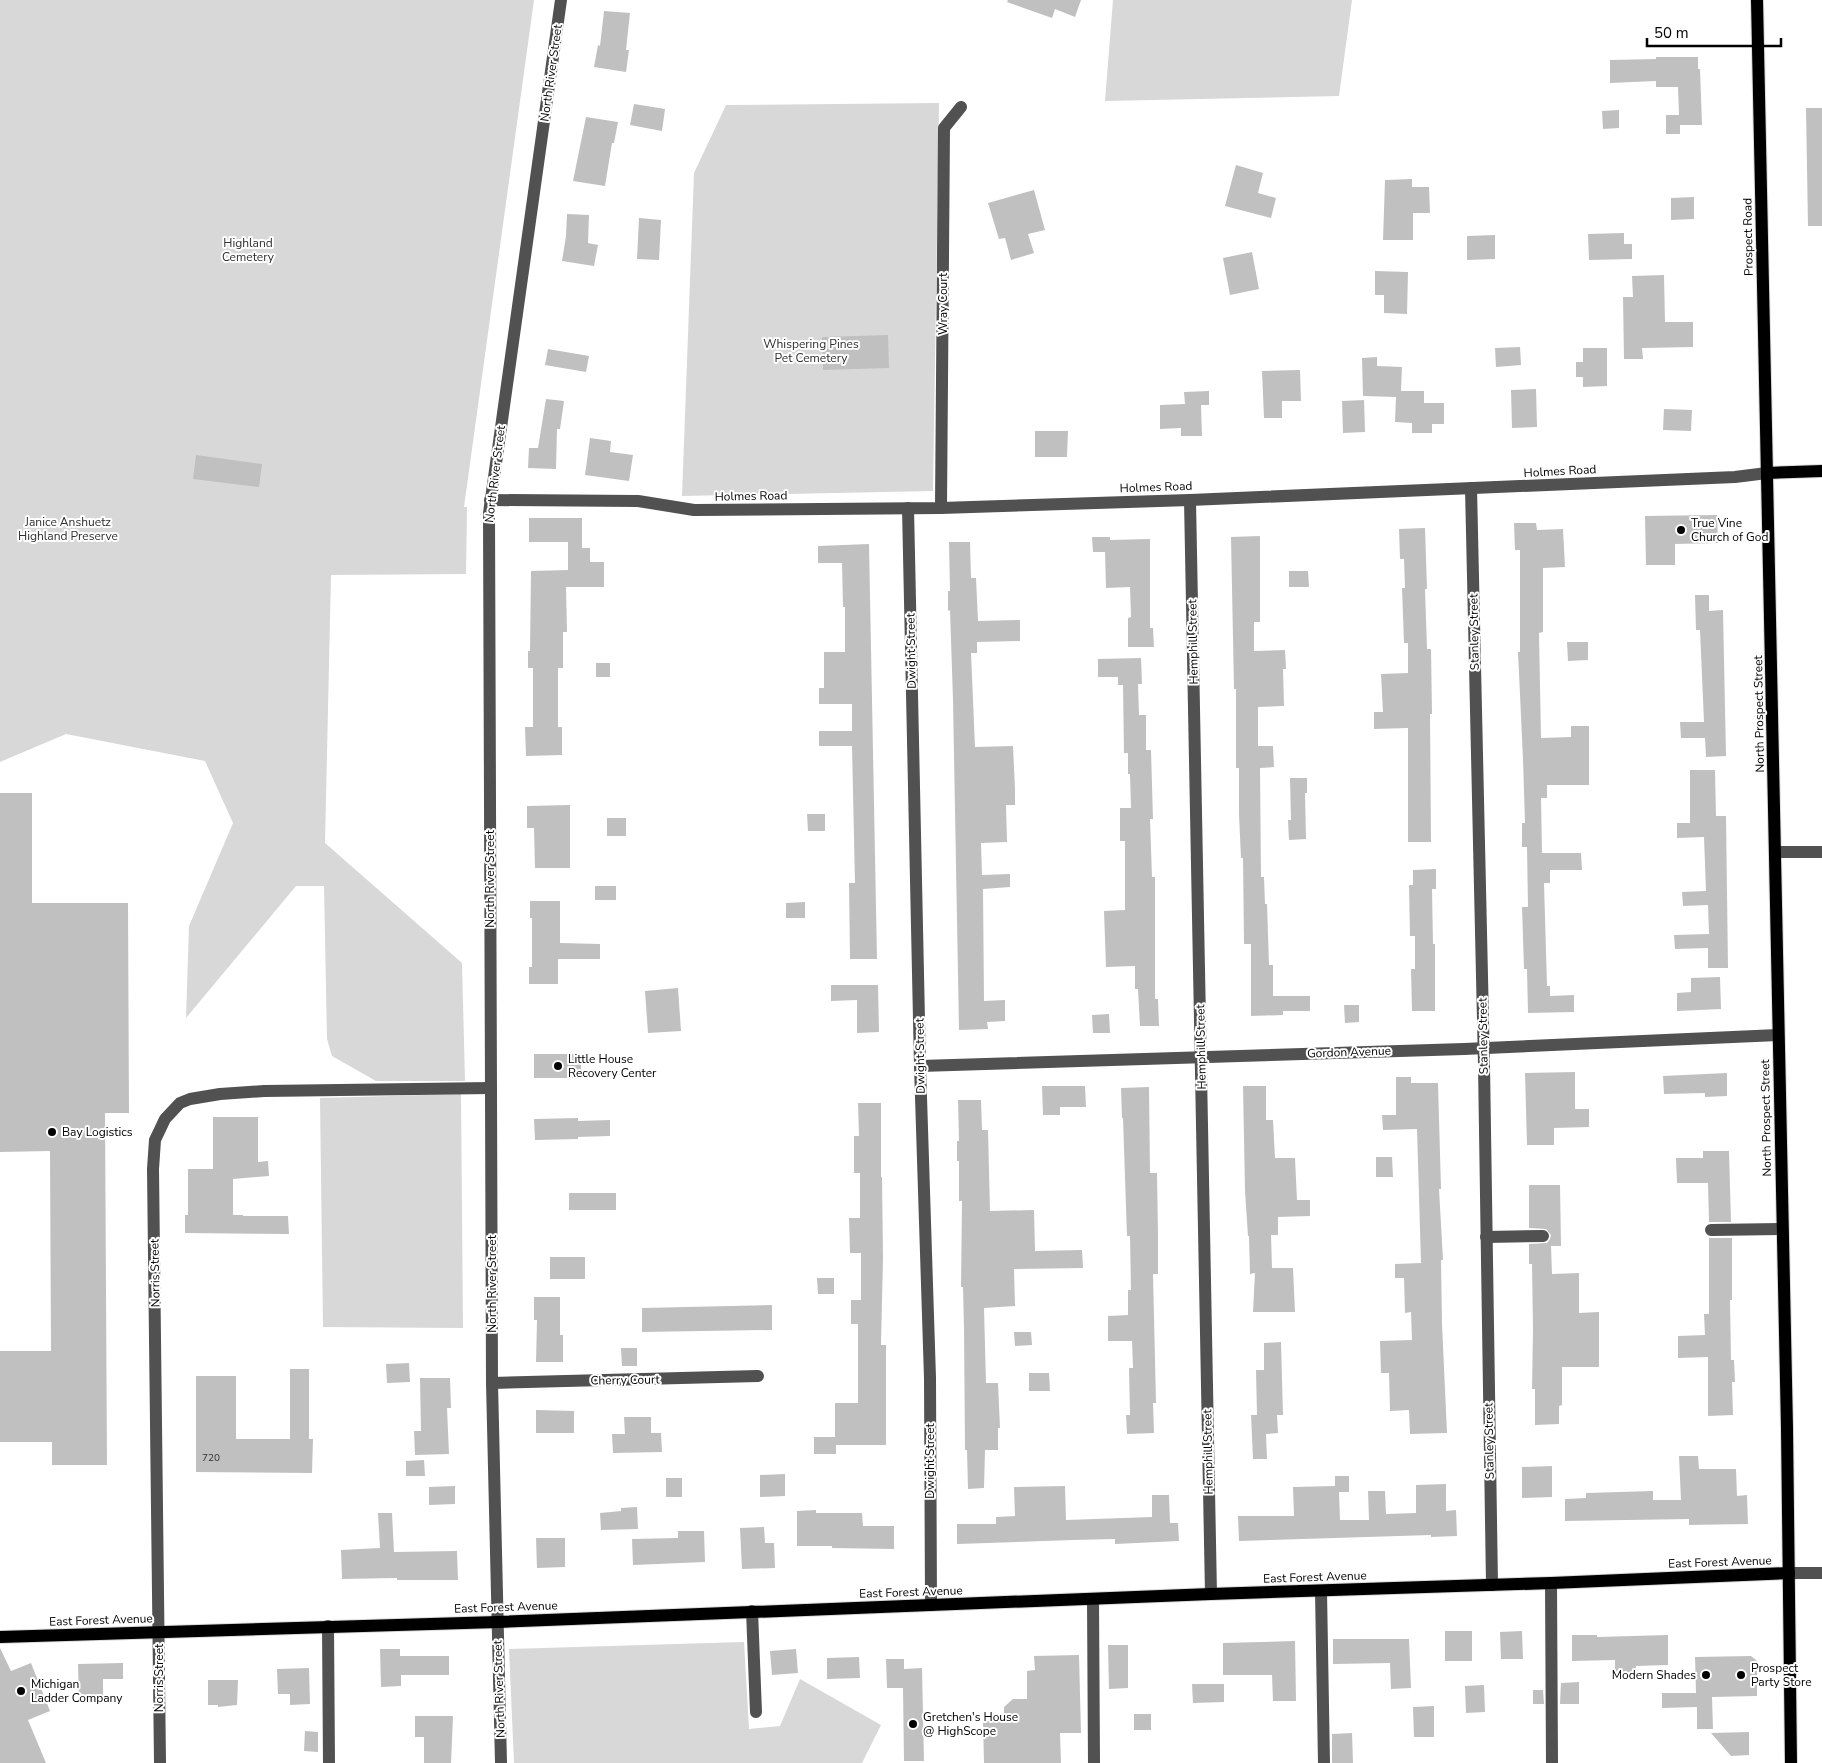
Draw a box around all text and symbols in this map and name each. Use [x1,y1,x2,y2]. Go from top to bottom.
scale bar [1647,15,1781,47]
street label: North River Street [536,23,566,122]
text: 50 m [1654,23,1689,43]
street label: Prospect Road [1739,198,1757,276]
park label: Highland Cemetery [222,235,275,265]
street label: Wray Court [935,272,951,335]
park label: Whispering Pines Pet Cemetery [763,336,859,366]
street label: North River Street [481,424,509,523]
street label: Holmes Road [1523,461,1597,481]
street label: Holmes Road [1119,478,1193,496]
street label: Holmes Road [714,487,788,505]
park label: Janice Anshuetz Highland Preserve [18,514,118,544]
place label: True Vine Church of God [1691,515,1768,545]
marker: True Vine Church of God [1675,524,1687,536]
street label: Stanley Street [1465,593,1483,670]
street label: Hemphill Street [1184,598,1202,685]
street label: Dwight Street [902,612,920,689]
street label: North Prospect Street [1750,654,1768,773]
street label: North River Street [482,829,498,928]
street label: Stanley Street [1474,997,1492,1074]
street label: Hemphill Street [1192,1003,1210,1090]
street label: Dwight Street [911,1017,929,1094]
street label: Gordon Avenue [1307,1043,1391,1061]
place label: Little House Recovery Center [568,1051,657,1081]
street label: North Prospect Street [1757,1058,1775,1177]
marker: Little House Recovery Center [552,1060,564,1072]
place label: Bay Logistics [62,1124,133,1140]
marker: Bay Logistics [46,1126,58,1138]
street label: North River Street [484,1234,500,1333]
street label: Norris Street [146,1238,164,1307]
street label: Cherry Court [590,1371,661,1389]
street label: Stanley Street [1480,1402,1498,1479]
street label: Hemphill Street [1199,1408,1217,1495]
street label: Dwight Street [922,1422,938,1499]
house number: 720 [202,1451,220,1465]
street label: East Forest Avenue [1668,1552,1772,1572]
street label: East Forest Avenue [1263,1567,1367,1587]
street label: East Forest Avenue [859,1582,963,1602]
street label: East Forest Avenue [454,1597,558,1617]
street label: East Forest Avenue [49,1610,153,1630]
street label: North River Street [489,1639,509,1738]
street label: Norris Street [151,1643,167,1712]
place label: Prospect Party Store [1751,1660,1812,1690]
place label: Modern Shades [1612,1667,1696,1683]
marker: Modern Shades [1700,1669,1712,1681]
marker: Prospect Party Store [1735,1669,1747,1681]
place label: Michigan Ladder Company [31,1676,123,1706]
marker: Michigan Ladder Company [15,1685,27,1697]
place label: Gretchen's House @ HighScope [923,1709,1018,1739]
marker: Gretchen's House @ HighScope [907,1718,919,1730]

